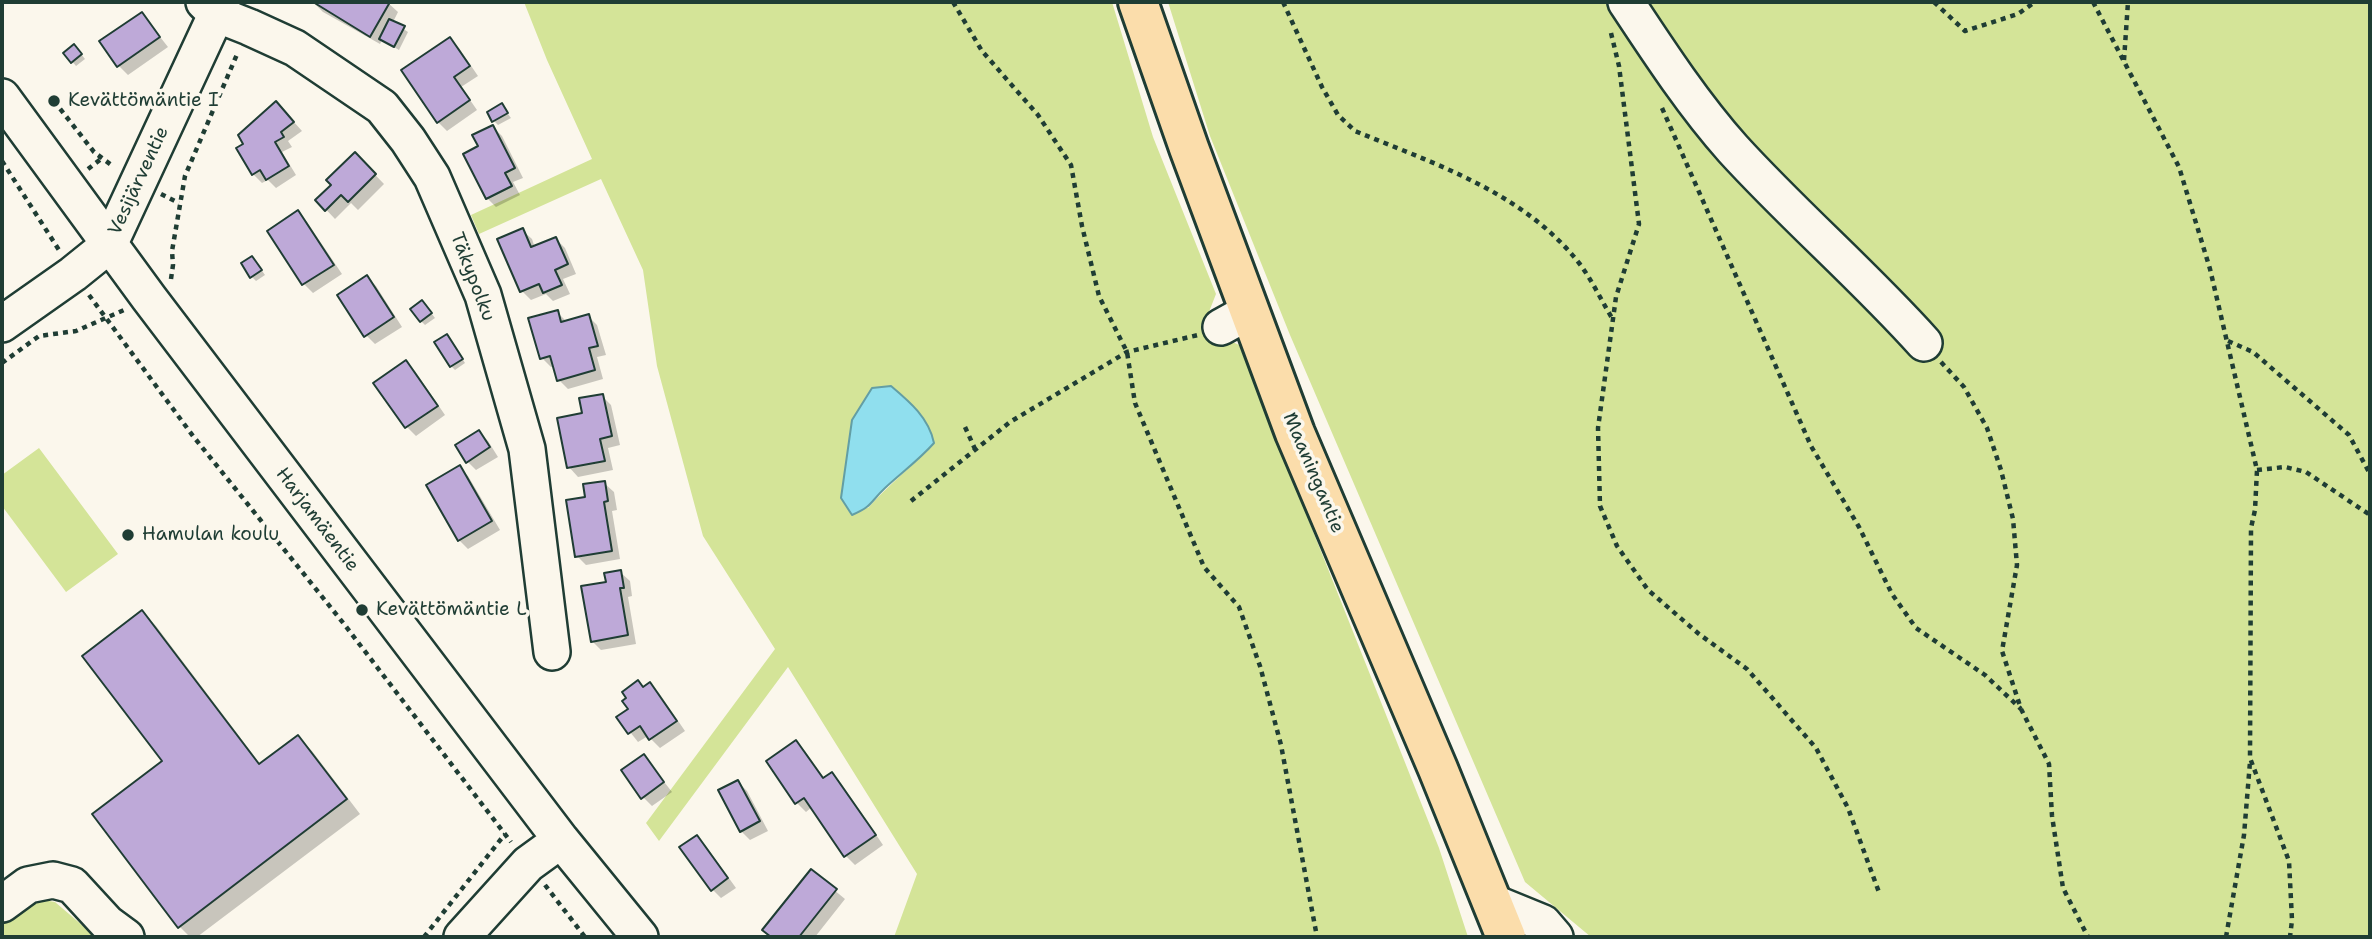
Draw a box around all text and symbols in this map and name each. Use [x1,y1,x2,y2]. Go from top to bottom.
place label: Kevättömäntie I [68,90,219,112]
marker: Kevättömäntie I [46,93,62,109]
street label: Vesijärventie [104,123,174,239]
street label: Täkypolku [445,229,499,325]
street label: Maaningantie [1277,409,1349,537]
street label: Harjamäentie [270,463,364,577]
place label: Hamulan koulu [142,524,279,546]
marker: Hamulan koulu [120,527,136,543]
place label: Kevättömäntie L [376,599,527,621]
marker: Kevättömäntie L [354,602,370,618]

